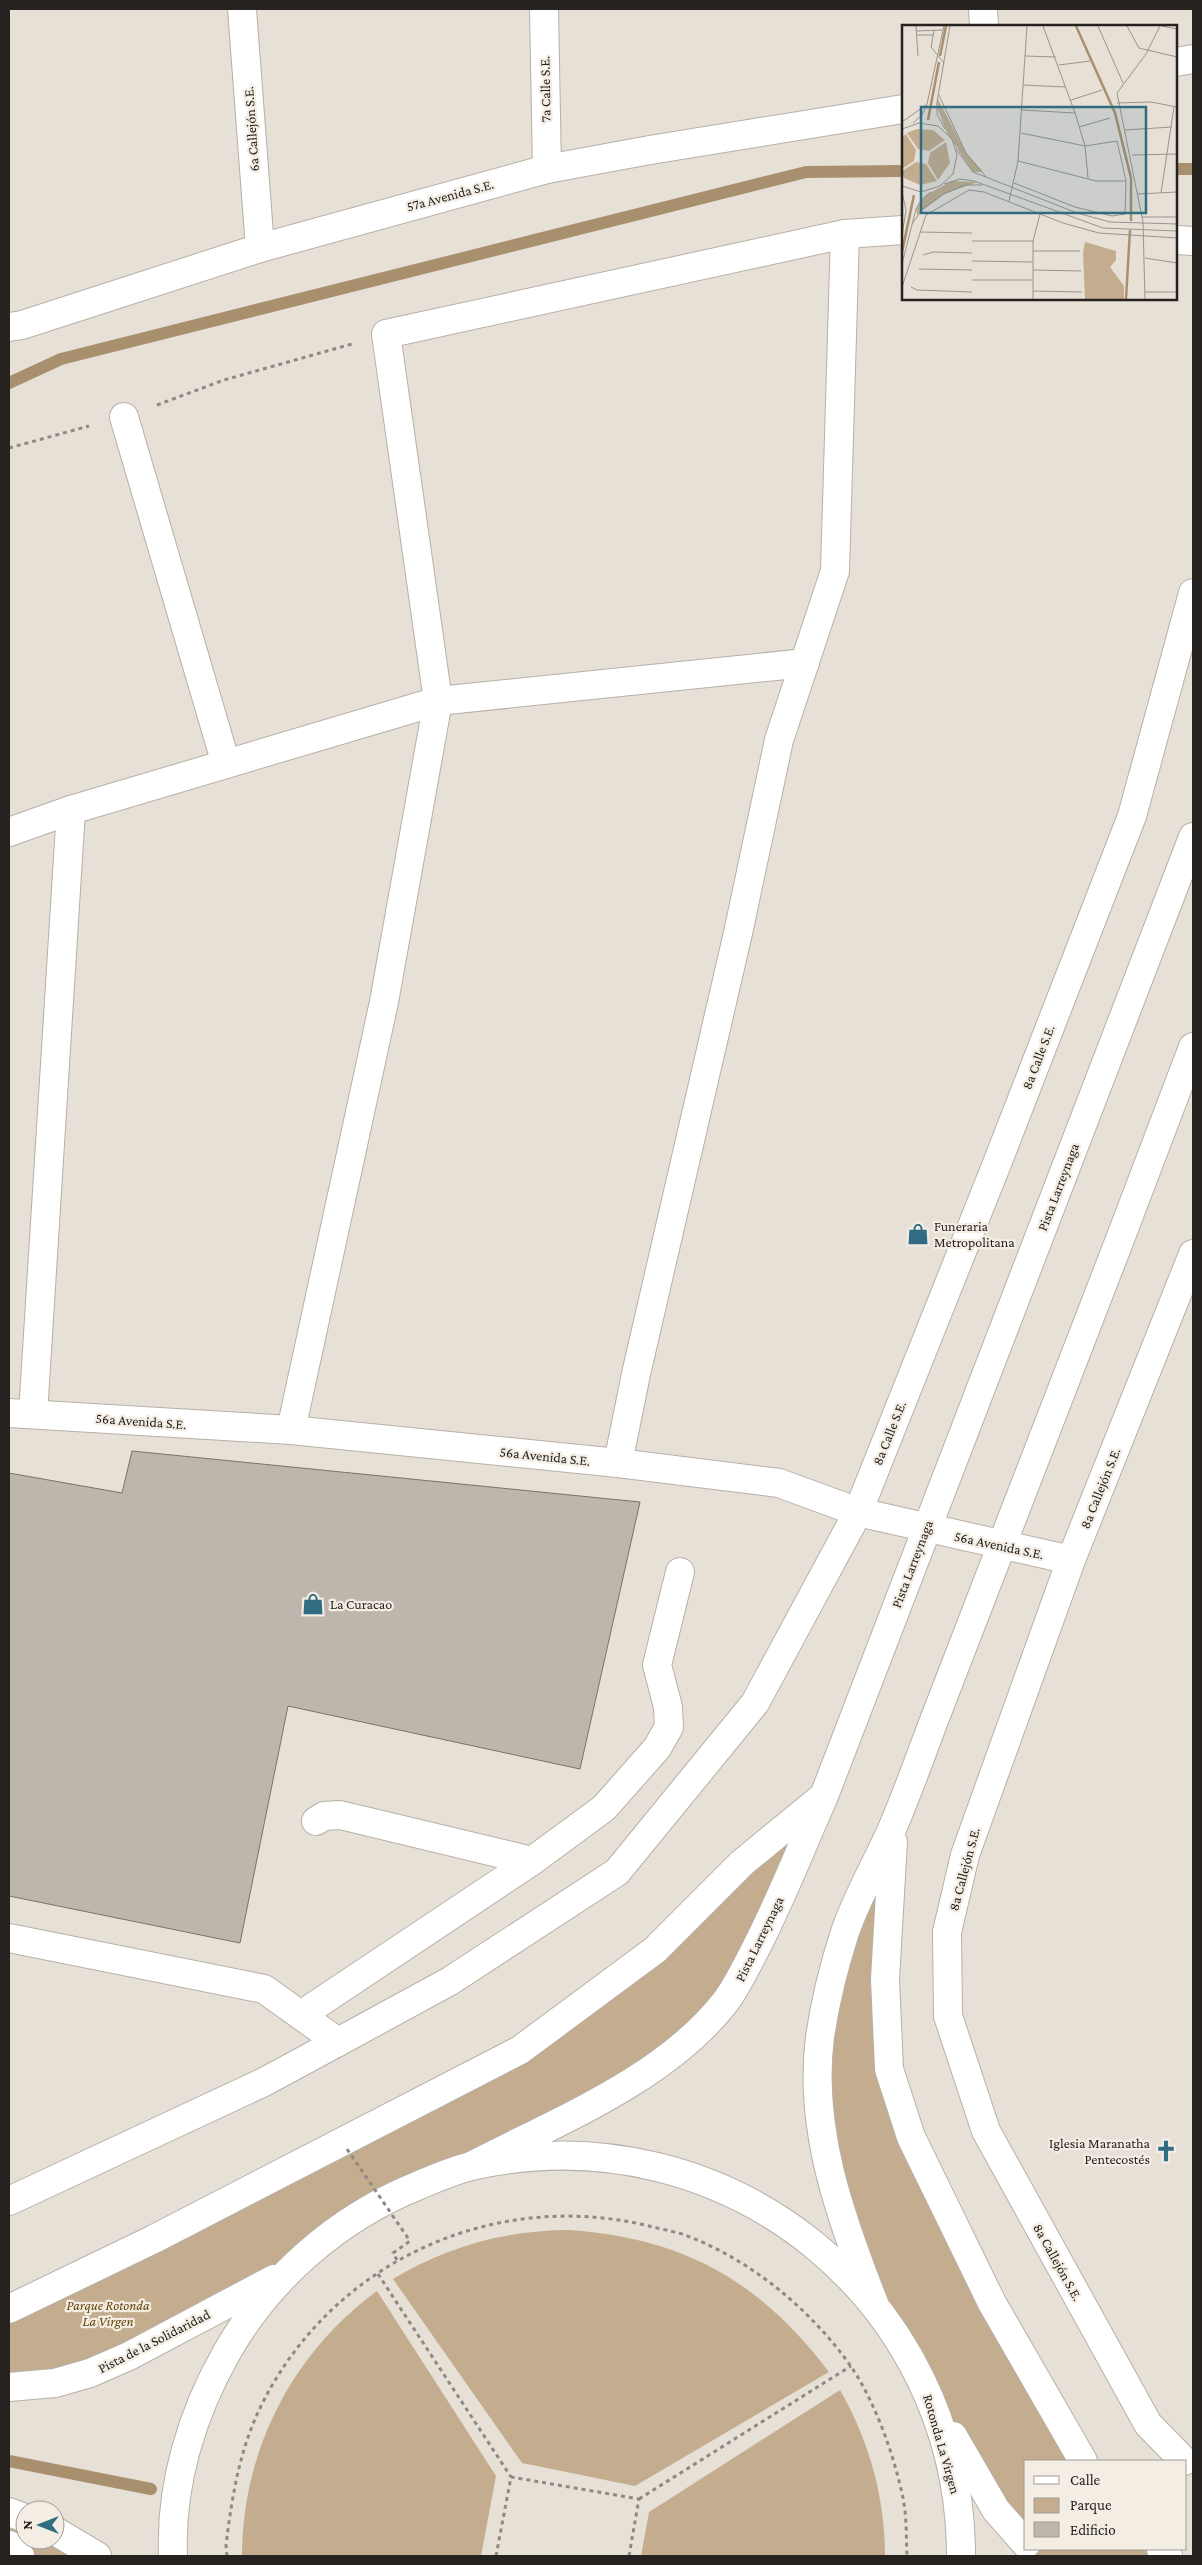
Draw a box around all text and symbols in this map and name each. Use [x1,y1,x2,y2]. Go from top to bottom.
inset map [902,25,1177,300]
street label: 7a Calle S.E. [536,56,554,122]
street label: 6a Callejón S.E. [240,86,263,172]
street label: 57a Avenida S.E. [405,176,495,214]
street label: 8a Calle S.E. [1018,1022,1058,1092]
street label: Pista Larreynaga [1034,1140,1082,1233]
place label: Funeraria Metropolitana [934,1218,1015,1250]
shop icon: Funeraria Metropolitana [905,1221,931,1247]
street label: 8a Calle S.E. [869,1399,909,1467]
street label: 56a Avenida S.E. [95,1410,187,1432]
street label: 56a Avenida S.E. [499,1443,591,1469]
street label: 8a Callejón S.E. [1077,1445,1124,1531]
street label: Pista Larreynaga [888,1517,936,1610]
street label: 56a Avenida S.E. [953,1528,1045,1562]
shop icon: La Curacao [300,1591,326,1617]
place label: La Curacao [330,1596,392,1612]
street label: 8a Callejón S.E. [945,1825,984,1913]
street label: Pista Larreynaga [731,1893,787,1984]
place label: Iglesia Maranatha Pentecostés [1049,2135,1151,2167]
church icon: Iglesia Maranatha Pentecostés [1153,2138,1179,2164]
street label: 8a Callejón S.E. [1029,2221,1086,2304]
park label: Parque Rotonda La Virgen [66,2297,150,2329]
street label: Pista de la Solidaridad [95,2306,213,2376]
street label: Rotonda La Virgen [920,2392,964,2496]
legend [1024,2460,1187,2550]
text: Calle [1070,2472,1101,2488]
text: Parque [1070,2497,1112,2514]
north arrow [15,2500,65,2550]
text: N [19,2520,35,2530]
text: Edificio [1070,2522,1116,2538]

